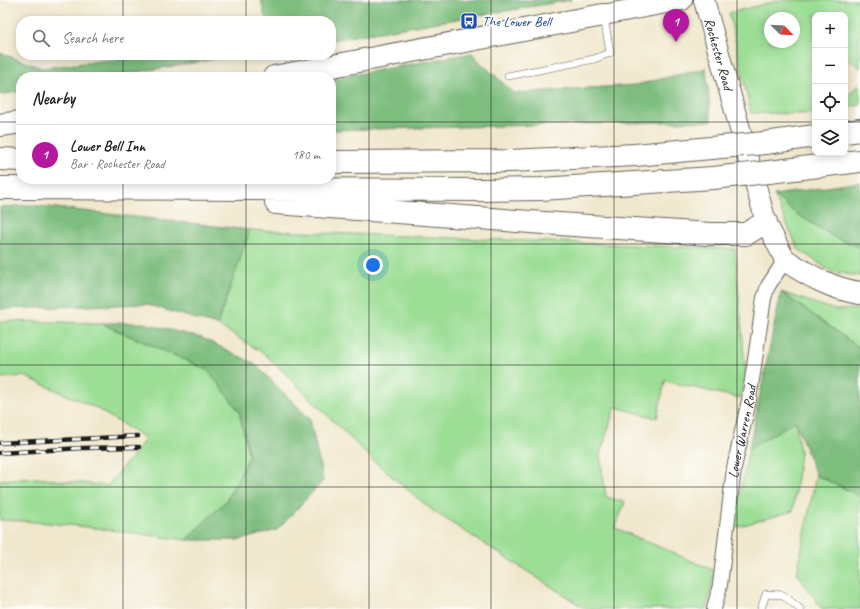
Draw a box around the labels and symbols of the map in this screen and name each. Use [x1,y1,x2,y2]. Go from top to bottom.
pin: 1 [663,9,689,42]
bus stop icon: The Lower Bell [459,11,479,31]
north arrow [764,12,800,48]
place label: The Lower Bell [482,13,553,30]
street label: Rochester Road [701,16,738,94]
your location [363,255,383,275]
street label: Lower Warren Road [724,381,760,479]

